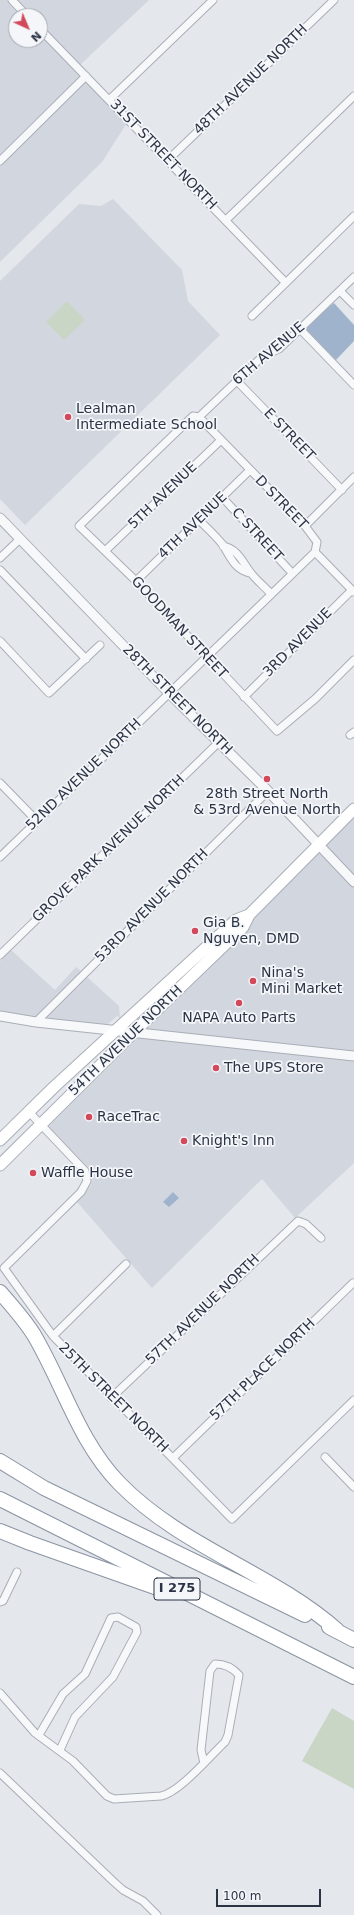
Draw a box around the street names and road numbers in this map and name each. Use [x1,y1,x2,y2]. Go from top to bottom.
street label: 48TH AVENUE NORTH [191,21,311,139]
street label: 31ST STREET NORTH [106,96,220,214]
street label: 6TH AVENUE [229,319,309,389]
street label: E STREET [260,405,318,465]
street label: 5TH AVENUE [125,459,201,533]
street label: D STREET [251,472,311,534]
street label: 4TH AVENUE [155,489,231,563]
street label: C STREET [228,505,286,565]
street label: GOODMAN STREET [127,573,231,683]
street label: 3RD AVENUE [260,605,336,681]
street label: 28TH STREET NORTH [119,642,235,758]
street label: 52ND AVENUE NORTH [23,715,145,835]
street label: GROVE PARK AVENUE NORTH [29,772,189,926]
street label: 53RD AVENUE NORTH [92,846,212,966]
street label: 54TH AVENUE NORTH [66,982,186,1100]
street label: 57TH AVENUE NORTH [143,1251,263,1369]
street label: 57TH PLACE NORTH [207,1315,319,1425]
street label: 25TH STREET NORTH [55,1340,171,1456]
road number: I 275 [154,1578,200,1600]

